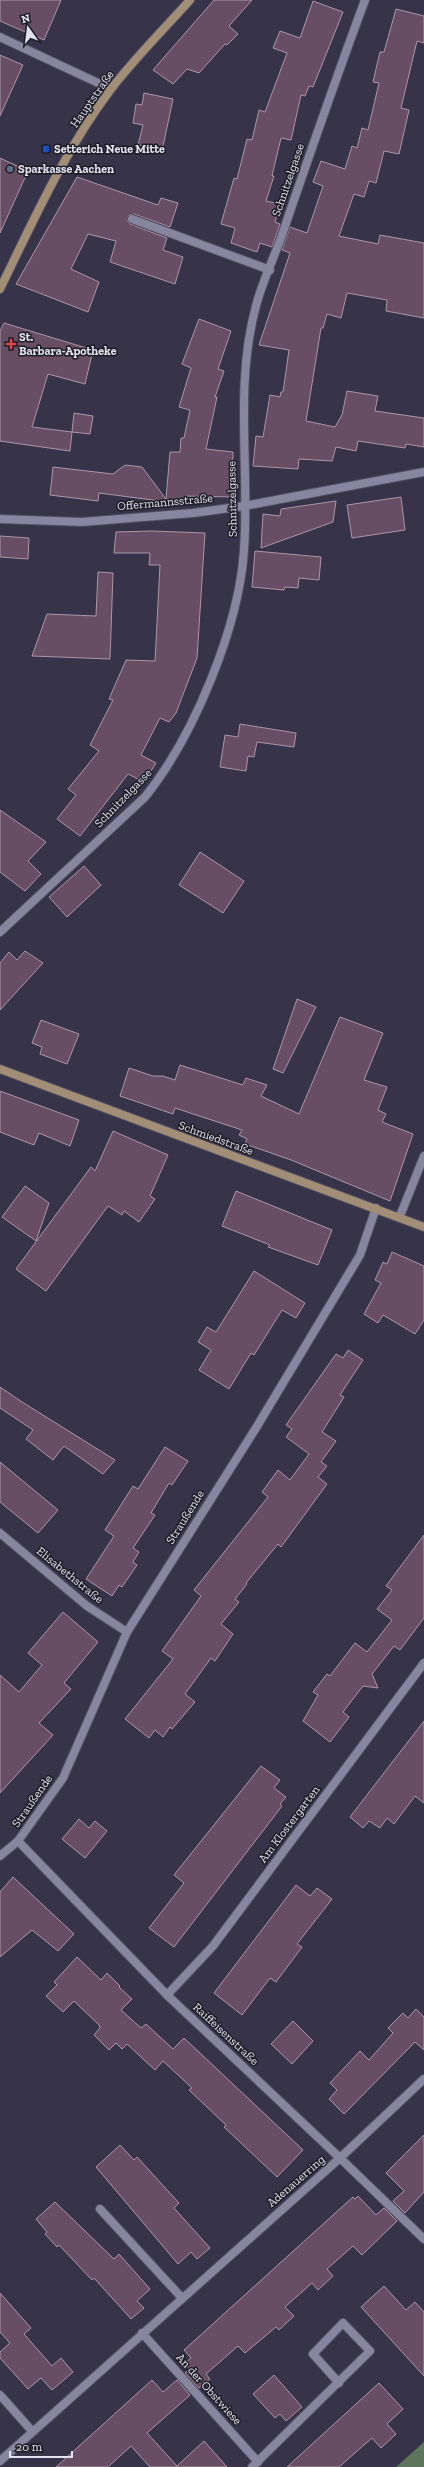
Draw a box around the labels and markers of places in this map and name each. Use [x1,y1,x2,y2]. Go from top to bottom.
place label: Setterich Neue Mitte [54,142,165,156]
marker: Setterich Neue Mitte [41,144,51,154]
place label: Sparkasse Aachen [18,162,114,176]
marker: Sparkasse Aachen [5,164,15,174]
place label: St. Barbara-Apotheke [19,330,117,358]
marker: St. Barbara-Apotheke [6,339,16,349]

